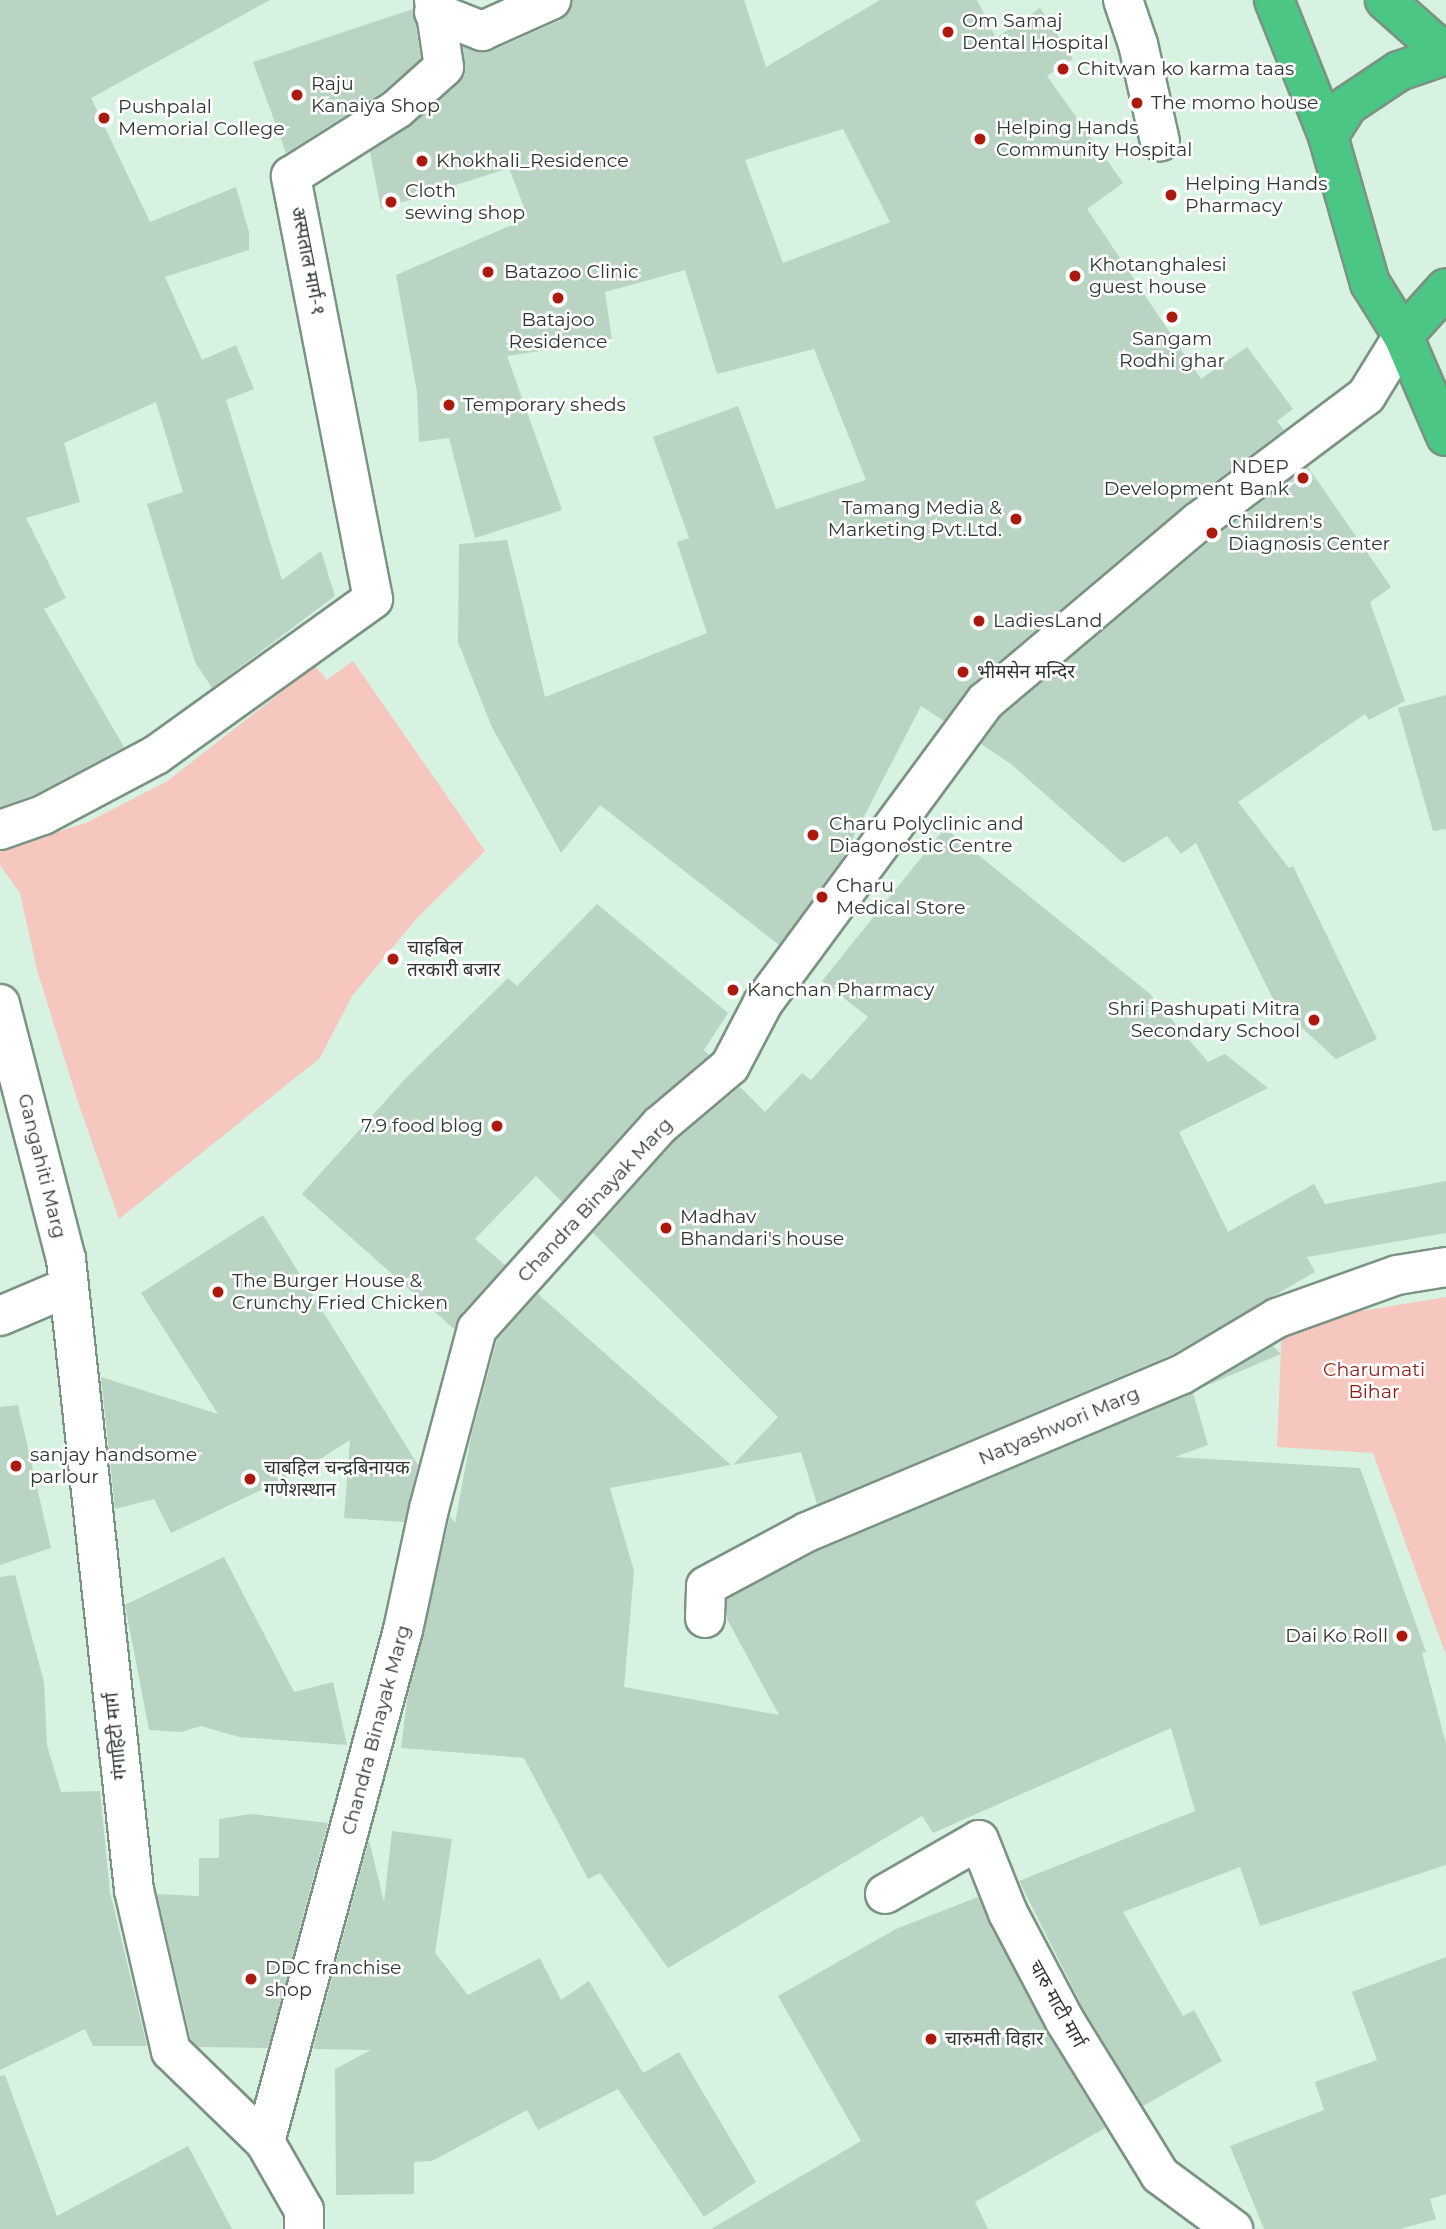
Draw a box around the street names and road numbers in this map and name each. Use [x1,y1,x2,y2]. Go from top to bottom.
street label: अस्पताल मार्ग-१ [286,205,330,317]
street label: Gangahiti Marg [13,1091,71,1241]
street label: Chandra Binayak Marg [513,1113,677,1287]
street label: Natyashwori Marg [975,1382,1143,1470]
street label: Chandra Binayak Marg [337,1622,415,1838]
street label: गंगाहिटी मार्ग [100,1691,132,1781]
street label: चारु माटी मार्ग [1024,1956,1090,2052]

